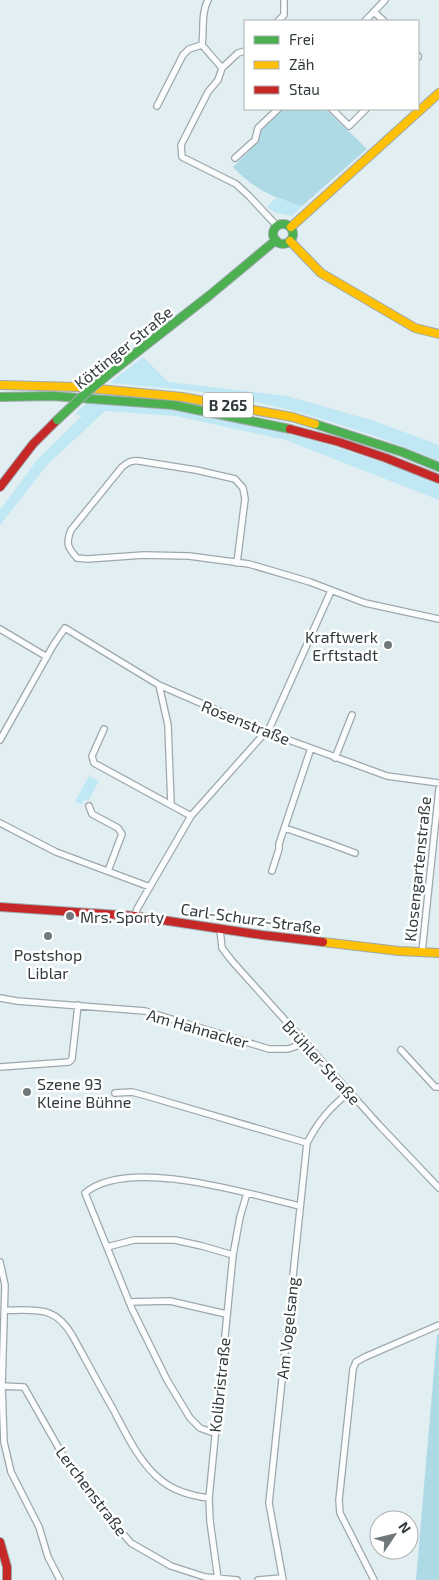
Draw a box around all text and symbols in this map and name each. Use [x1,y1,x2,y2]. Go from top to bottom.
legend [244,20,419,110]
text: Frei [289,30,314,48]
text: Zäh [289,55,314,73]
text: Stau [289,80,320,98]
street label: Köttinger Straße [70,302,176,392]
road number: B 265 [203,392,253,418]
place label: Kraftwerk Erftstadt [305,627,378,664]
marker: Kraftwerk Erftstadt [382,639,394,651]
street label: Rosenstraße [199,696,293,748]
street label: Klosengartenstraße [400,795,434,943]
street label: Carl-Schurz-Straße [179,899,323,937]
place label: Mrs. Sporty [80,907,165,926]
marker: Mrs. Sporty [64,910,76,922]
marker: Postshop Liblar [42,930,54,942]
place label: Postshop Liblar [14,945,82,982]
street label: Am Hahnacker [145,1004,252,1052]
street label: Brühler Straße [279,1016,365,1108]
place label: Szene 93 Kleine Bühne [37,1074,131,1111]
marker: Szene 93 Kleine Bühne [21,1086,33,1098]
street label: Am Vogelsang [272,1276,302,1380]
street label: Kolibristraße [205,1337,233,1433]
street label: Lerchenstraße [52,1443,132,1539]
north arrow [369,1510,419,1560]
text: N [395,1518,415,1536]

